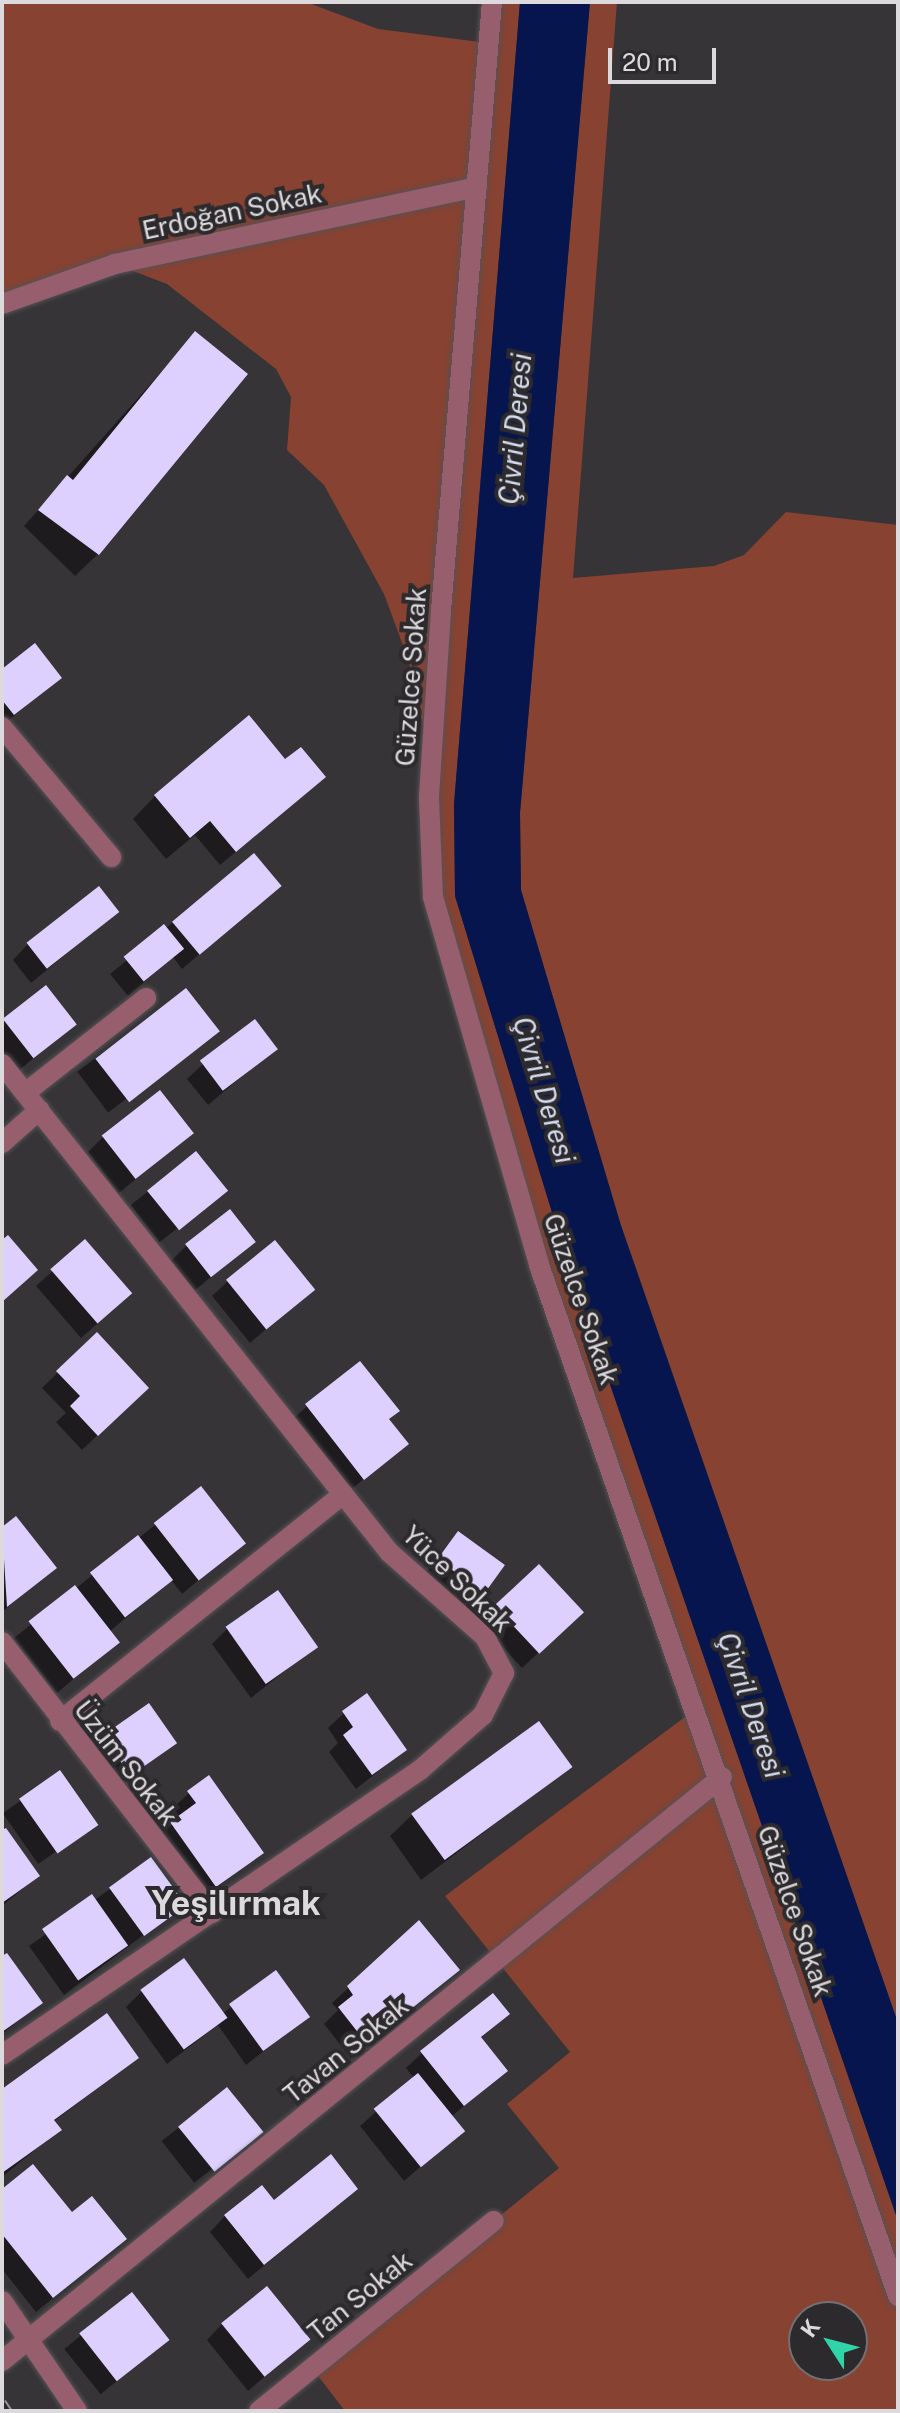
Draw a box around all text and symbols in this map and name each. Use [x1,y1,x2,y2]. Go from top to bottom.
scale bar [612,32,720,82]
text: 20 m [622,48,678,76]
street label: Erdoğan Sokak [139,178,325,246]
water label: Çivril Deresi [492,352,538,506]
street label: Güzelce Sokak [389,587,433,767]
water label: Çivril Deresi [506,1013,582,1167]
street label: Güzelce Sokak [537,1209,625,1389]
street label: Yüce Sokak [396,1519,518,1639]
water label: Çivril Deresi [710,1628,792,1782]
street label: Üzüm Sokak [68,1694,184,1832]
street label: Güzelce Sokak [751,1821,839,2001]
district label: Yeşilırmak [151,1884,321,1924]
street label: Tavan Sokak [277,1990,415,2110]
street label: Tan Sokak [302,2245,418,2347]
north arrow [788,2301,868,2381]
text: K [795,2314,825,2342]

